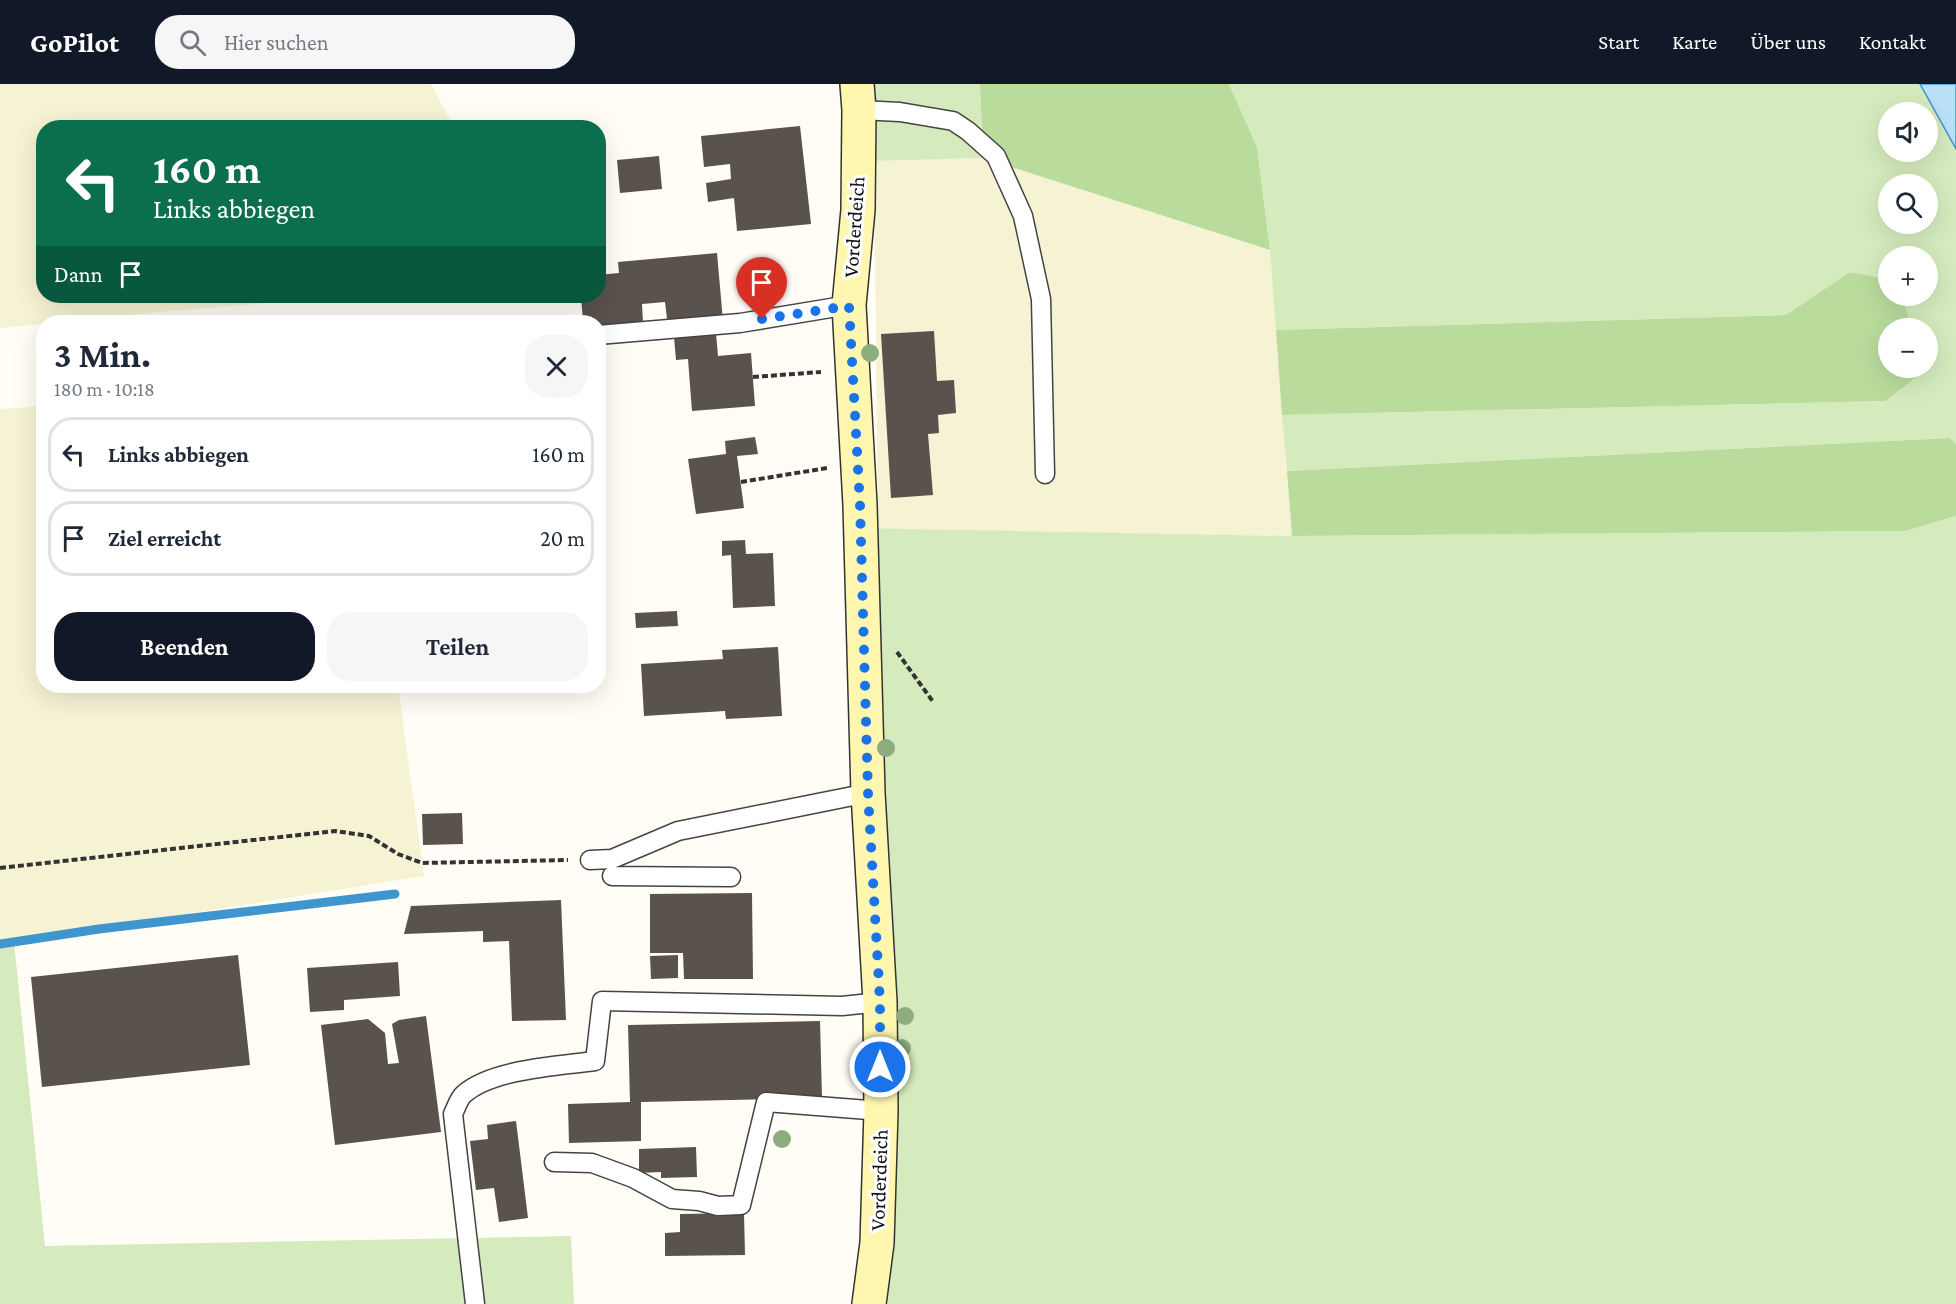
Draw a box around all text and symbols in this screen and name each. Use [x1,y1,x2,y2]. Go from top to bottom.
search box [155,15,575,69]
icon: search [176,26,209,59]
text: GoPilot [30,27,119,58]
text: Hier suchen [224,30,329,55]
text: Start [1598,30,1639,54]
text: Karte [1672,30,1717,54]
text: Über uns [1750,30,1826,54]
text: Kontakt [1859,30,1926,54]
map controls [1878,102,1938,378]
button: sound [1878,102,1938,162]
icon: left [54,144,132,222]
text: 160 m [153,145,261,192]
button: search [1878,174,1938,234]
street label: Vorderdeich [838,176,870,278]
text: Links abbiegen [153,194,315,224]
button: + [1878,246,1938,306]
pin [736,257,787,319]
icon: arrive [114,258,147,291]
text: Dann [54,262,102,287]
icon: arrive [745,266,778,299]
button: − [1878,318,1938,378]
text: 3 Min. [54,335,151,375]
button: close [525,335,588,398]
text: 180 m · 10:18 [54,378,155,400]
icon: left [57,438,90,471]
text: Links abbiegen [108,442,249,467]
text: 160 m [532,442,585,467]
icon: arrive [57,522,90,555]
text: Ziel erreicht [108,526,221,551]
text: 20 m [540,526,585,551]
button: Beenden [54,612,315,681]
button: Teilen [327,612,588,681]
position arrow [848,1035,912,1099]
street label: Vorderdeich [865,1129,893,1231]

